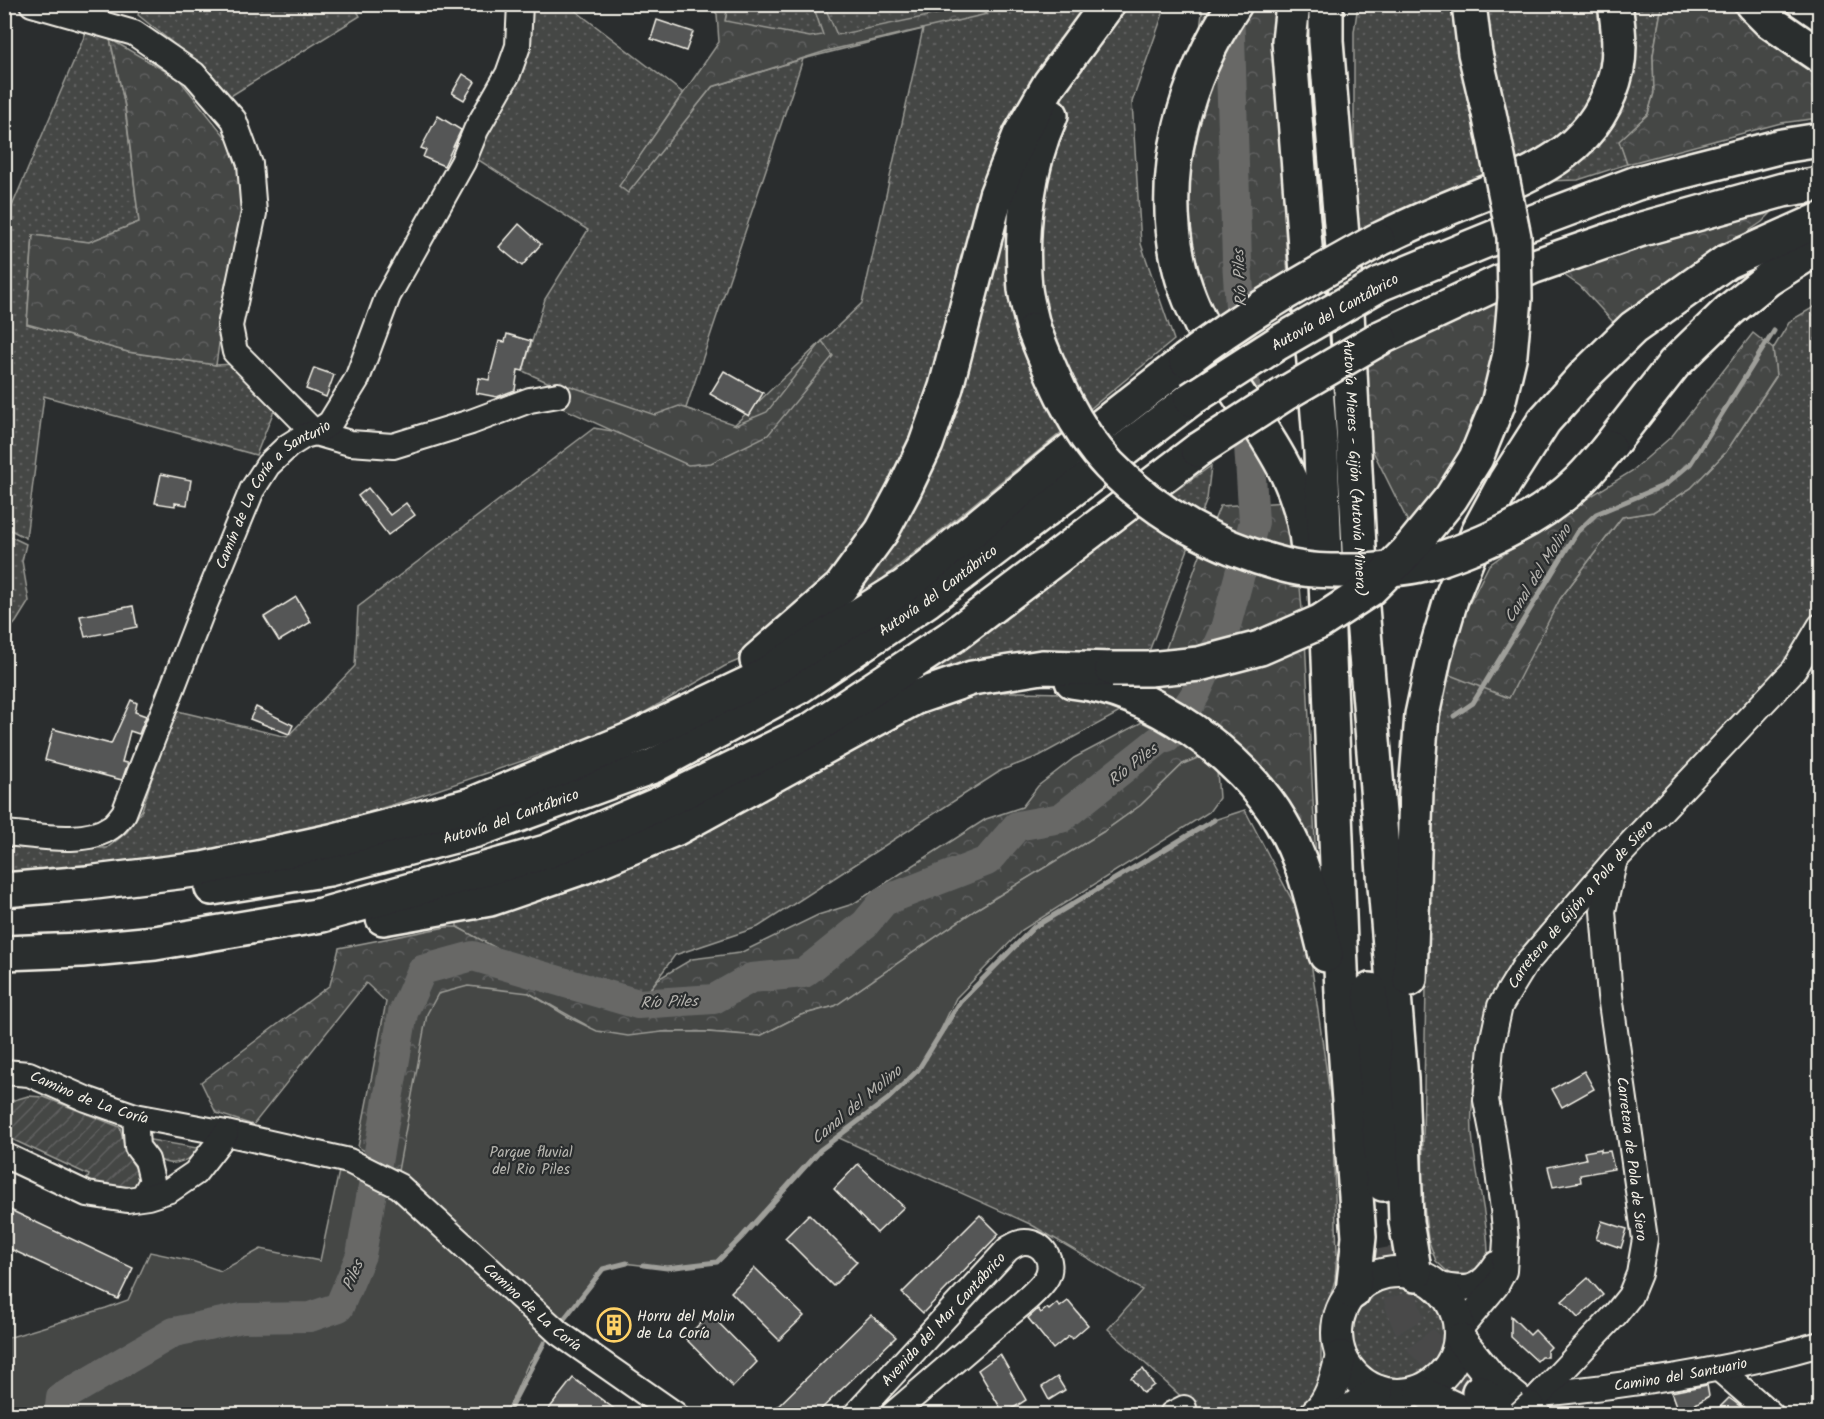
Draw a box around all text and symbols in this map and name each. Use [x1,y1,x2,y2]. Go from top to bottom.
water label: Río Piles [1226,247,1254,307]
street label: Autovía del Cantábrico [1267,268,1404,358]
street label: Autovía Mieres - Gijón (Autovía Minera) [1335,339,1372,597]
street label: Camín de La Coría a Santurio [210,414,337,573]
water label: Canal del Molino [1498,518,1580,628]
street label: Autovía del Cantábrico [874,540,1004,643]
water label: Río Piles [1103,736,1165,793]
street label: Autovía del Cantábrico [440,783,583,851]
street label: Carretera de Gijón a Pola de Siero [1502,815,1660,994]
water label: Río Piles [640,989,700,1016]
water label: Canal del Molino [806,1058,909,1151]
street label: Camino de La Coría [26,1065,150,1131]
street label: Carretera de Pola de Siero [1609,1076,1653,1243]
park label: Parque fluvial del Rio Piles [489,1141,573,1182]
street label: Avenida del Mar Cantábrico [876,1247,1012,1392]
water label: Piles [336,1255,372,1294]
street label: Camino de La Coría [477,1257,586,1358]
place label: Horru del Molin de La Coría [637,1305,735,1346]
building icon: Horru del Molin de La Coría [596,1307,632,1343]
street label: Camino del Santuario [1613,1352,1750,1399]

